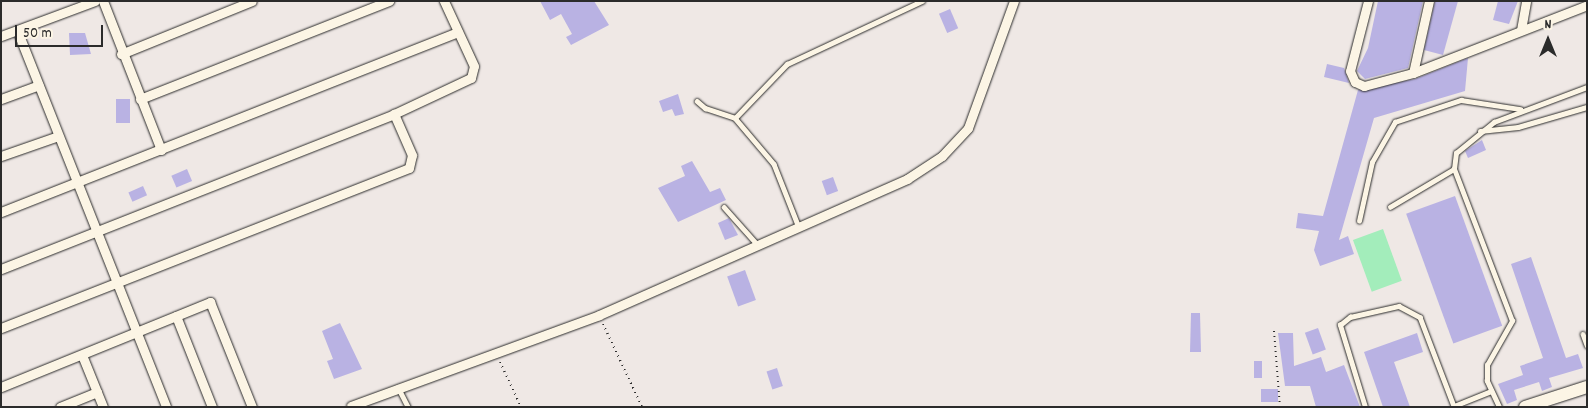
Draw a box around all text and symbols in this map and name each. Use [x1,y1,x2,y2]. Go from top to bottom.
scale bar [18,15,105,47]
north arrow [1523,15,1573,65]
text: N [1545,15,1551,35]
text: 50 m [23,23,52,45]

